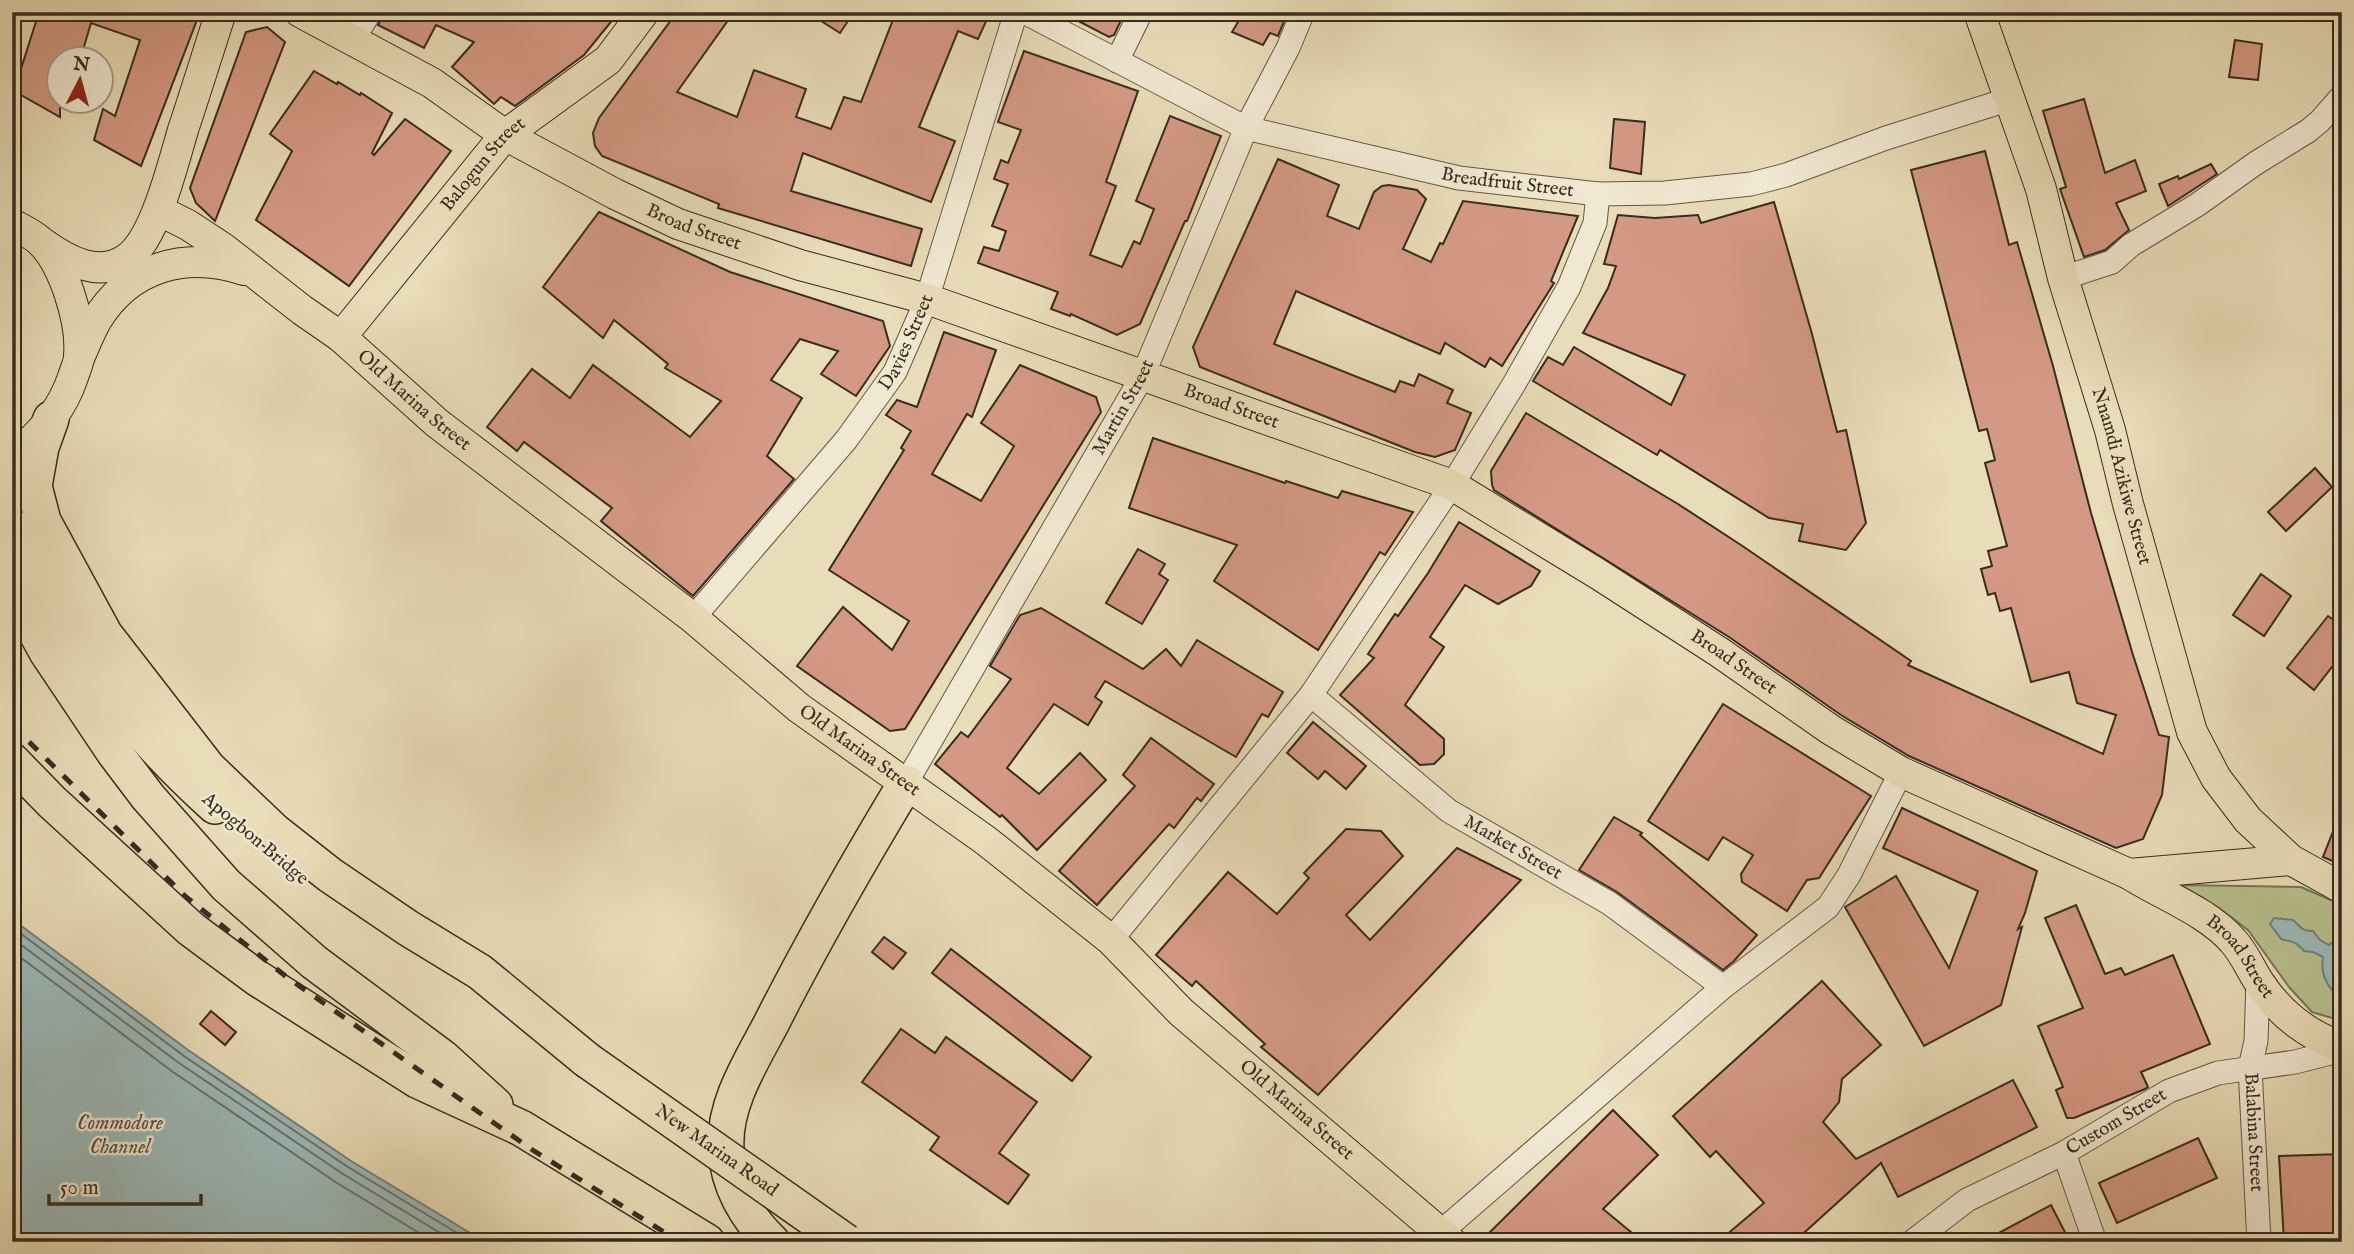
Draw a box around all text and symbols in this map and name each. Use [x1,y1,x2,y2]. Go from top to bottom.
north arrow [46,46,116,116]
text: N [71,52,92,78]
street label: Balogun Street [436,112,531,216]
street label: Breadfruit Street [1439,162,1576,203]
street label: Broad Street [642,199,745,256]
street label: Davies Street [873,292,940,395]
street label: Old Marina Street [352,345,476,457]
street label: Martin Street [1087,356,1160,460]
street label: Broad Street [1180,379,1283,435]
street label: Nnamdi Azikiwe Street [2086,385,2157,568]
street label: Broad Street [1686,625,1782,701]
street label: Old Marina Street [794,700,925,802]
street label: Apogbon Bridge [196,787,313,891]
street label: Market Street [1459,810,1567,886]
street label: Broad Street [2201,910,2279,1004]
street label: Old Marina Street [1234,1055,1359,1166]
street label: Balabina Street [2238,1072,2268,1193]
street label: Custom Street [2062,1083,2172,1161]
street label: New Marina Road [650,1099,783,1203]
water label: Commodore Channel [77,1110,163,1161]
scale bar [49,1163,201,1207]
text: 50 m [60,1175,99,1202]

